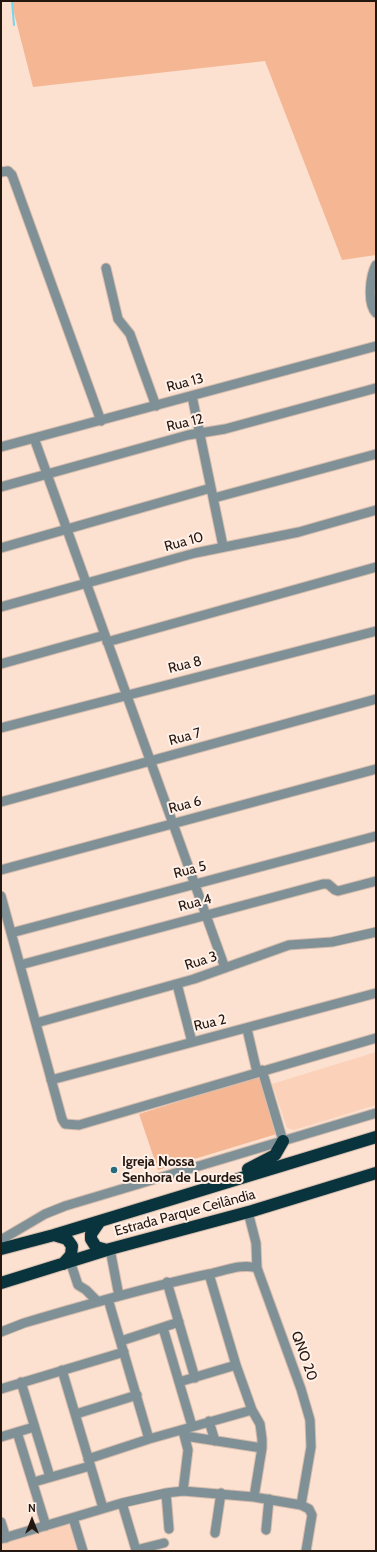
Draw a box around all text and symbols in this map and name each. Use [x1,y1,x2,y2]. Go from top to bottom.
street label: Rua 13 [165,370,205,396]
street label: Rua 12 [165,411,205,435]
street label: Rua 10 [163,529,205,555]
street label: Rua 8 [166,653,204,677]
street label: Rua 7 [167,725,203,749]
street label: Rua 6 [167,793,203,817]
street label: Rua 5 [172,858,208,882]
street label: Rua 4 [177,891,213,915]
street label: Rua 3 [183,948,219,974]
street label: Rua 2 [192,1011,228,1035]
place label: Igreja Nossa Senhora de Lourdes [122,1154,242,1186]
marker: Igreja Nossa Senhora de Lourdes [109,1165,119,1175]
street label: Estrada Parque Ceilândia [113,1186,257,1240]
street label: QNO 20 [287,1329,321,1383]
north arrow [12,1500,52,1540]
text: N [28,1501,36,1515]

